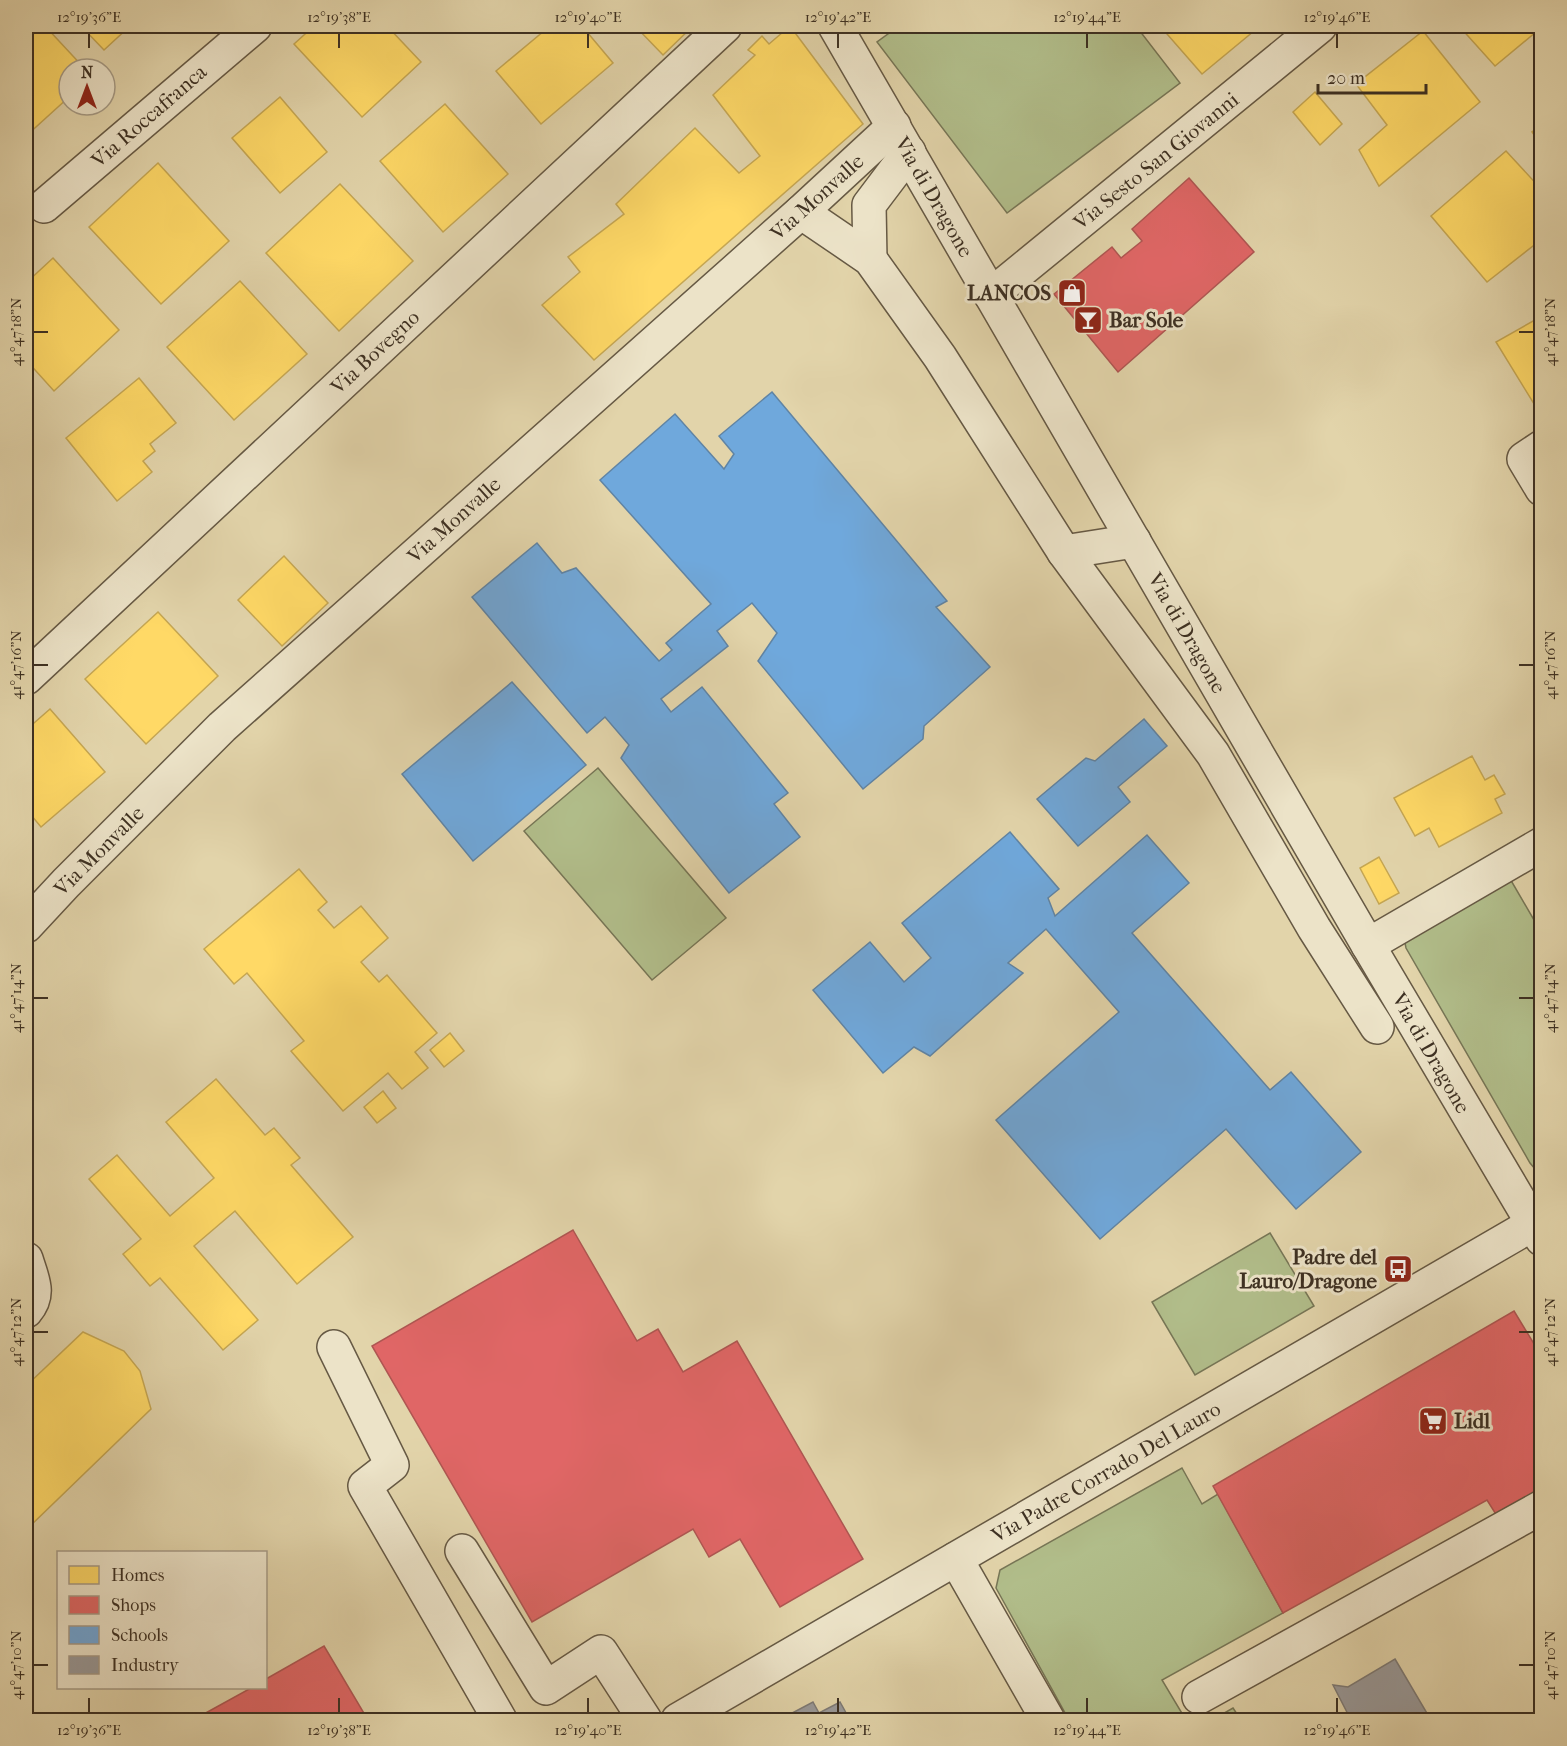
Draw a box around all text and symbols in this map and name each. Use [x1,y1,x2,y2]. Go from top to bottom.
text: 12°19'36"E [57,8,121,26]
text: 12°19'38"E [307,8,371,26]
text: 12°19'40"E [554,8,622,26]
text: 12°19'42"E [805,8,871,26]
text: 12°19'44"E [1053,8,1121,26]
text: 12°19'46"E [1304,8,1370,26]
north arrow [57,57,117,117]
scale bar [1318,57,1426,95]
street label: Via Roccafranca [86,59,212,173]
text: N [81,63,94,82]
text: 20 m [1327,68,1365,89]
street label: Via Sesto San Giovanni [1068,87,1243,235]
street label: Via di Dragone [889,132,978,261]
street label: Via Monvalle [765,149,869,246]
shop icon: LANCOS [1056,277,1088,309]
place label: LANCOS [967,281,1051,305]
text: 41°47'18"N [7,297,25,366]
text: 41°47'18"N [1541,297,1559,366]
bar icon: Bar Sole [1072,304,1104,336]
street label: Via Bovegno [325,305,424,400]
place label: Bar Sole [1109,308,1184,332]
street label: Via Monvalle [402,472,506,569]
street label: Via di Dragone [1142,568,1231,697]
text: 41°47'16"N [7,630,25,700]
text: 41°47'16"N [1541,630,1559,700]
street label: Via Monvalle [48,801,149,902]
text: 41°47'14"N [7,962,25,1033]
text: 41°47'14"N [1541,962,1559,1033]
street label: Via di Dragone [1386,988,1475,1117]
place label: Padre del Lauro/Dragone [1239,1245,1378,1293]
bus stop icon: Padre del Lauro/Dragone [1382,1253,1414,1285]
text: 41°47'12"N [7,1297,25,1366]
text: 41°47'12"N [1541,1297,1559,1366]
street label: Via Padre Corrado Del Lauro [986,1396,1225,1548]
supermarket icon: Lidl [1417,1405,1449,1437]
place label: Lidl [1454,1409,1490,1433]
legend [57,1551,267,1689]
text: Homes [111,1565,165,1586]
text: Shops [111,1595,156,1616]
text: Schools [111,1625,168,1646]
text: 41°47'10"N [7,1630,25,1700]
text: 41°47'10"N [1541,1630,1559,1700]
text: Industry [111,1655,180,1676]
text: 12°19'36"E [57,1721,121,1739]
text: 12°19'38"E [307,1721,371,1739]
text: 12°19'40"E [554,1721,622,1739]
text: 12°19'42"E [805,1721,871,1739]
text: 12°19'44"E [1053,1721,1121,1739]
text: 12°19'46"E [1304,1721,1370,1739]

